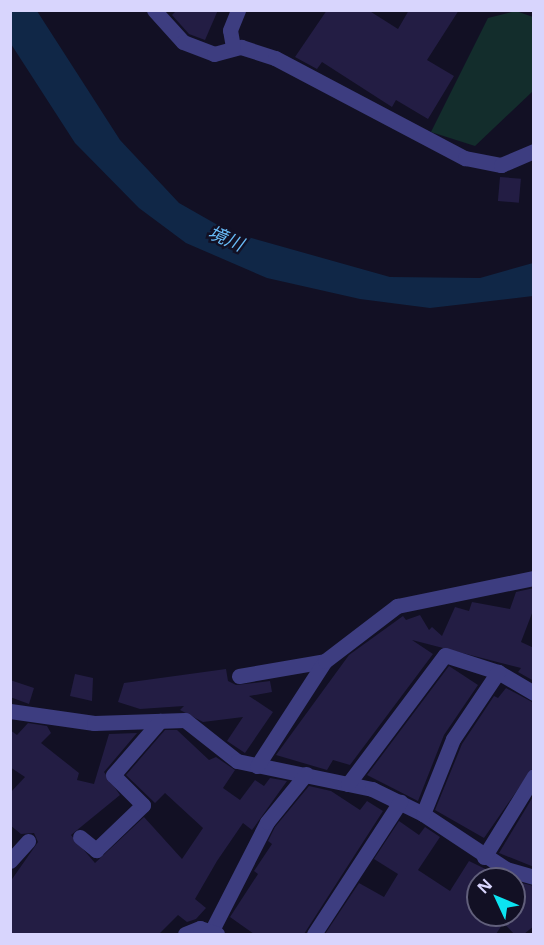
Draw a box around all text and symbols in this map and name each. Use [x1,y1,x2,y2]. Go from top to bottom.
water label: 境川 [205,221,247,255]
north arrow [466,867,526,927]
text: N [472,874,497,898]

